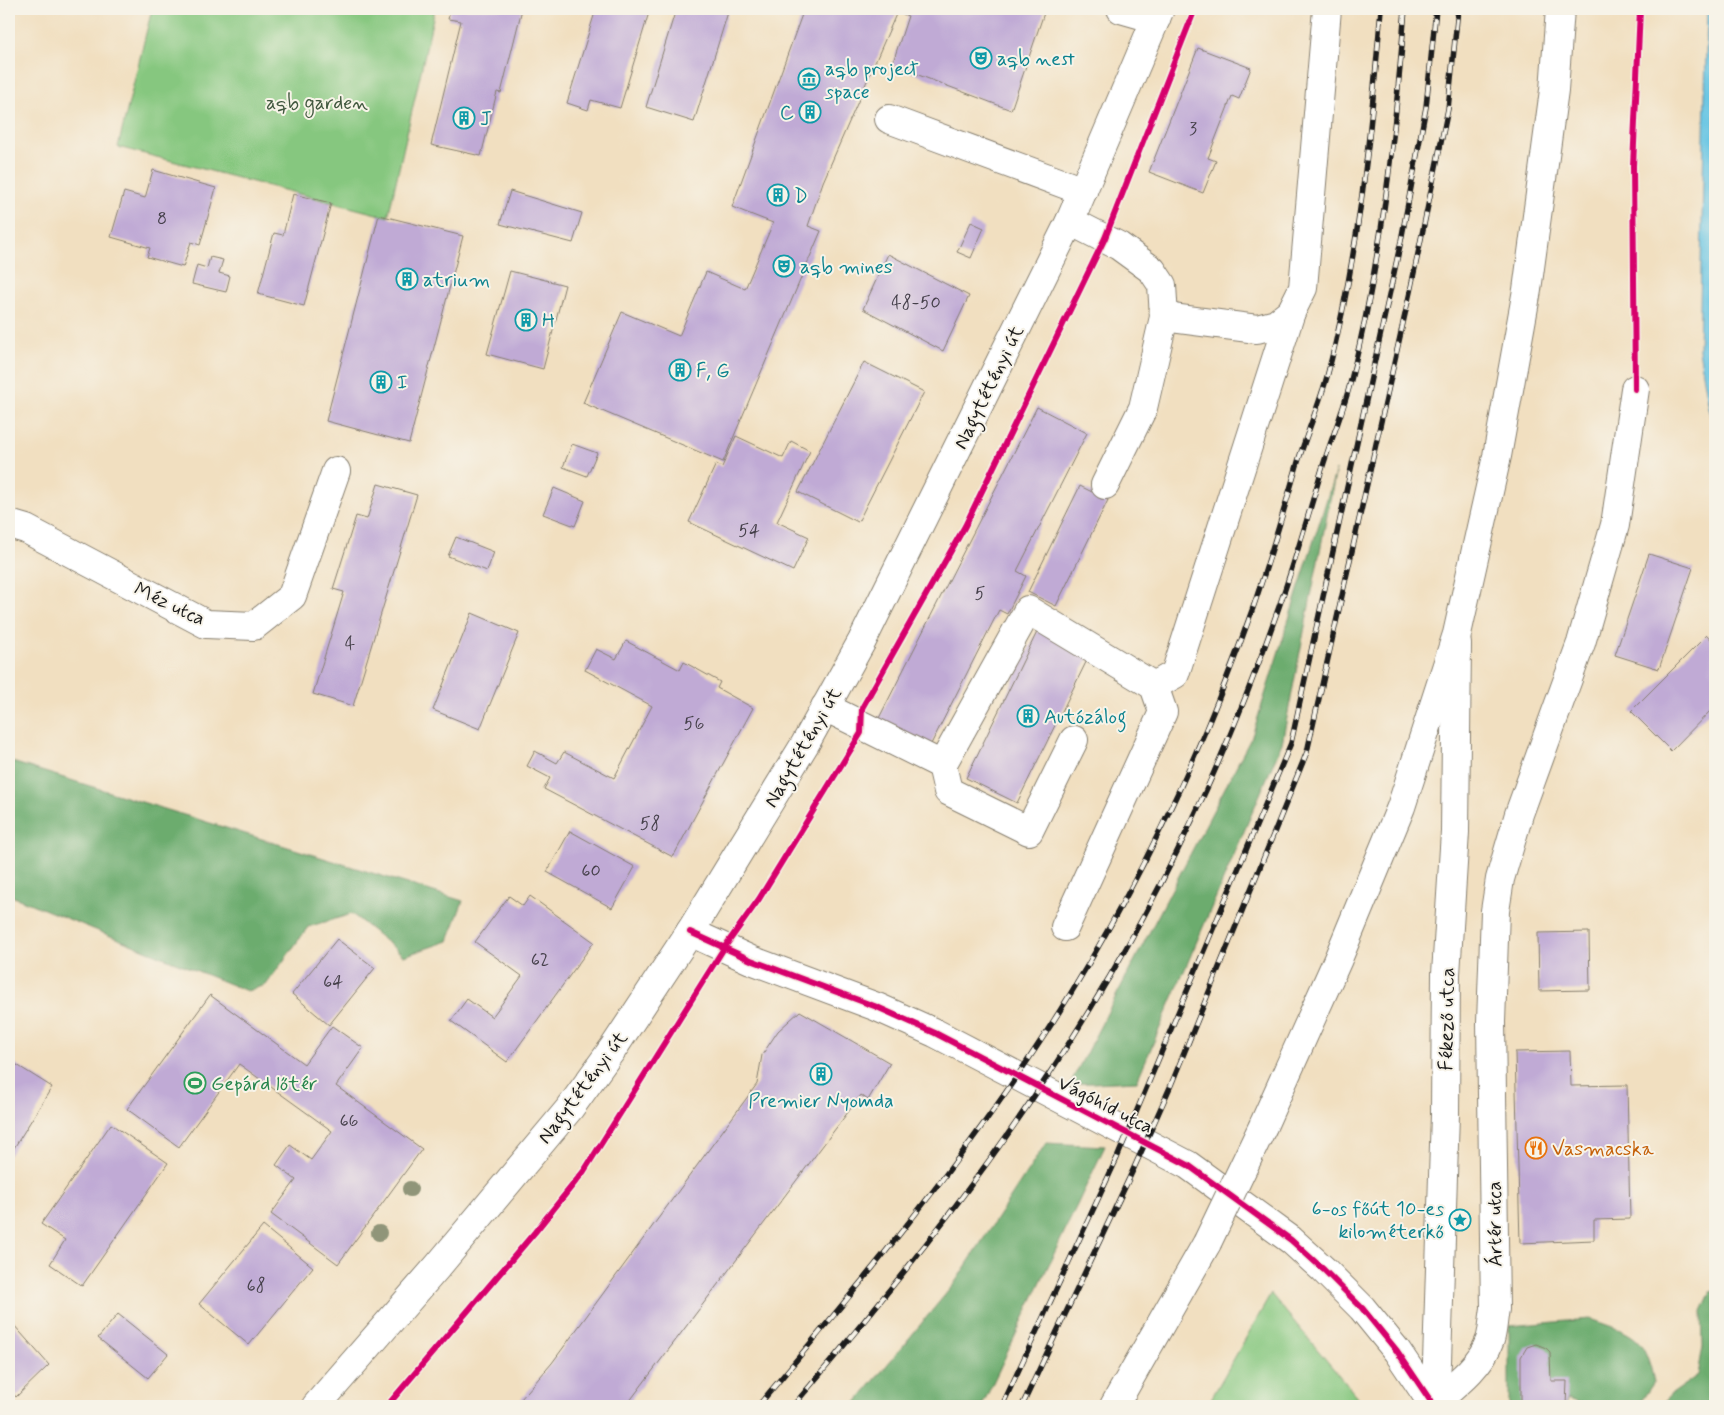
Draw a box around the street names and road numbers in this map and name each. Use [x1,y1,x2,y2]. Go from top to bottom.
street label: Nagytétényi út [948,321,1033,455]
street label: Méz utca [129,576,209,633]
street label: Nagytétényi út [758,683,850,814]
street label: Fékező utca [1433,967,1462,1071]
street label: Nagytétényi út [532,1026,636,1151]
street label: Vágóhíd utca [1053,1070,1158,1141]
street label: Ártér utca [1481,1181,1510,1267]

